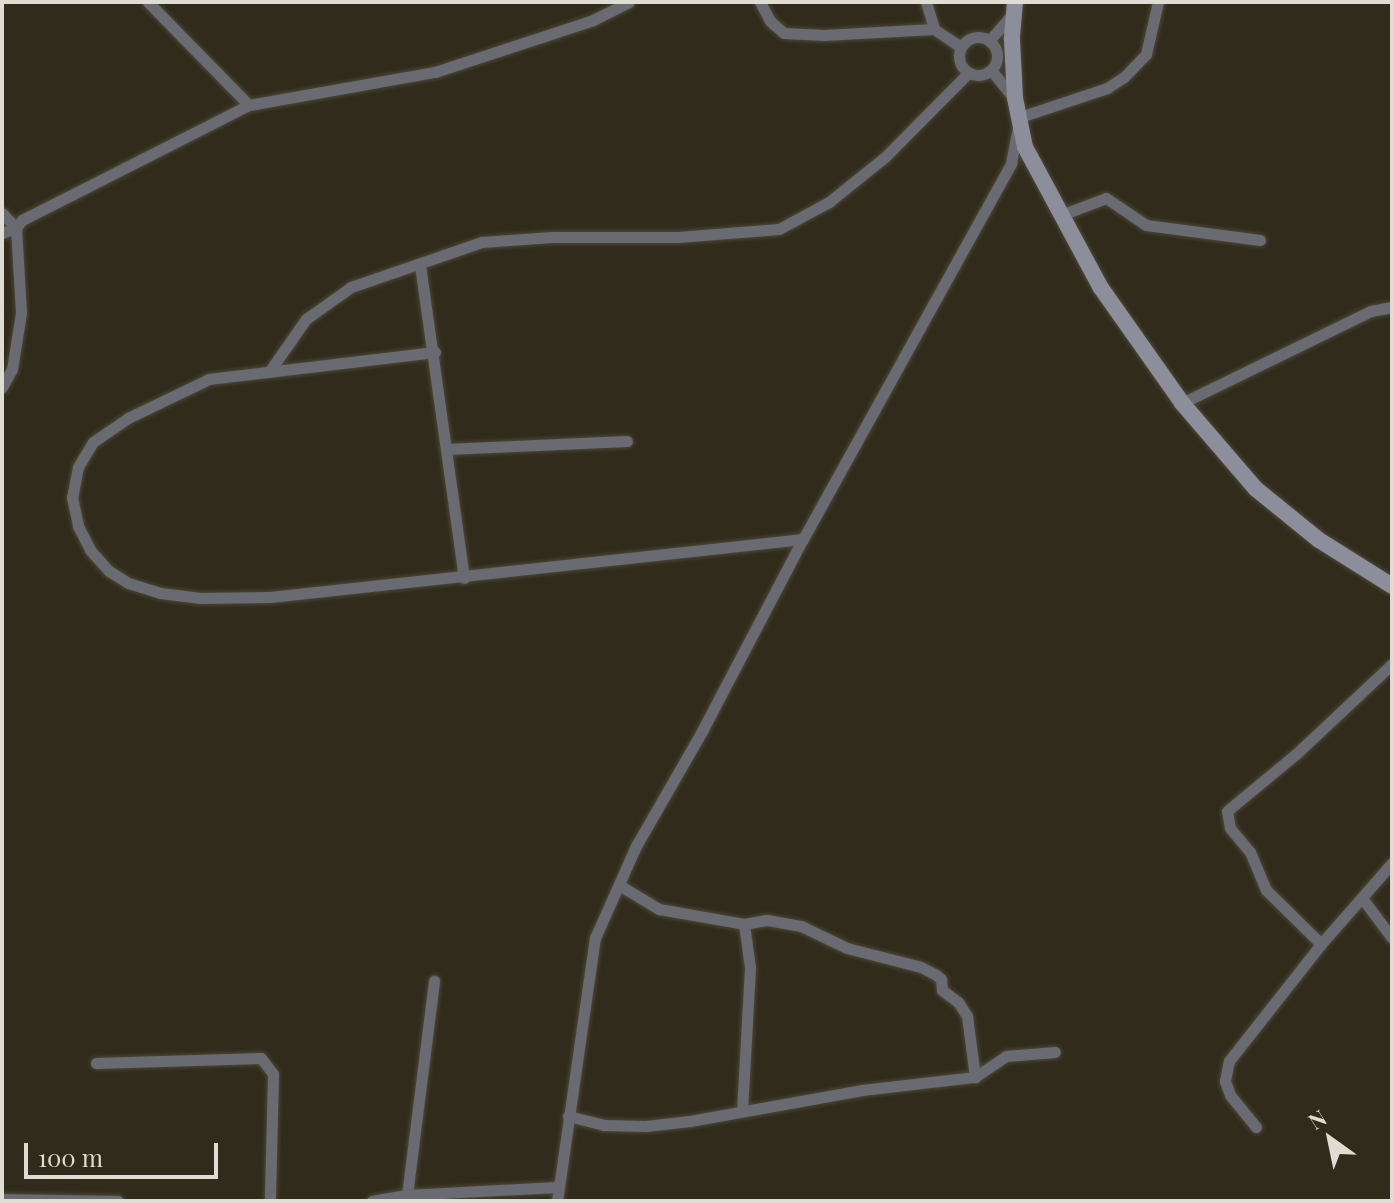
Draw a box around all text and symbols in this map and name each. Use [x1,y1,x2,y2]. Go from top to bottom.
north arrow [1290,1099,1370,1179]
text: N [1302,1102,1332,1136]
scale bar [28,1127,222,1177]
text: 100 m [38,1141,103,1173]

